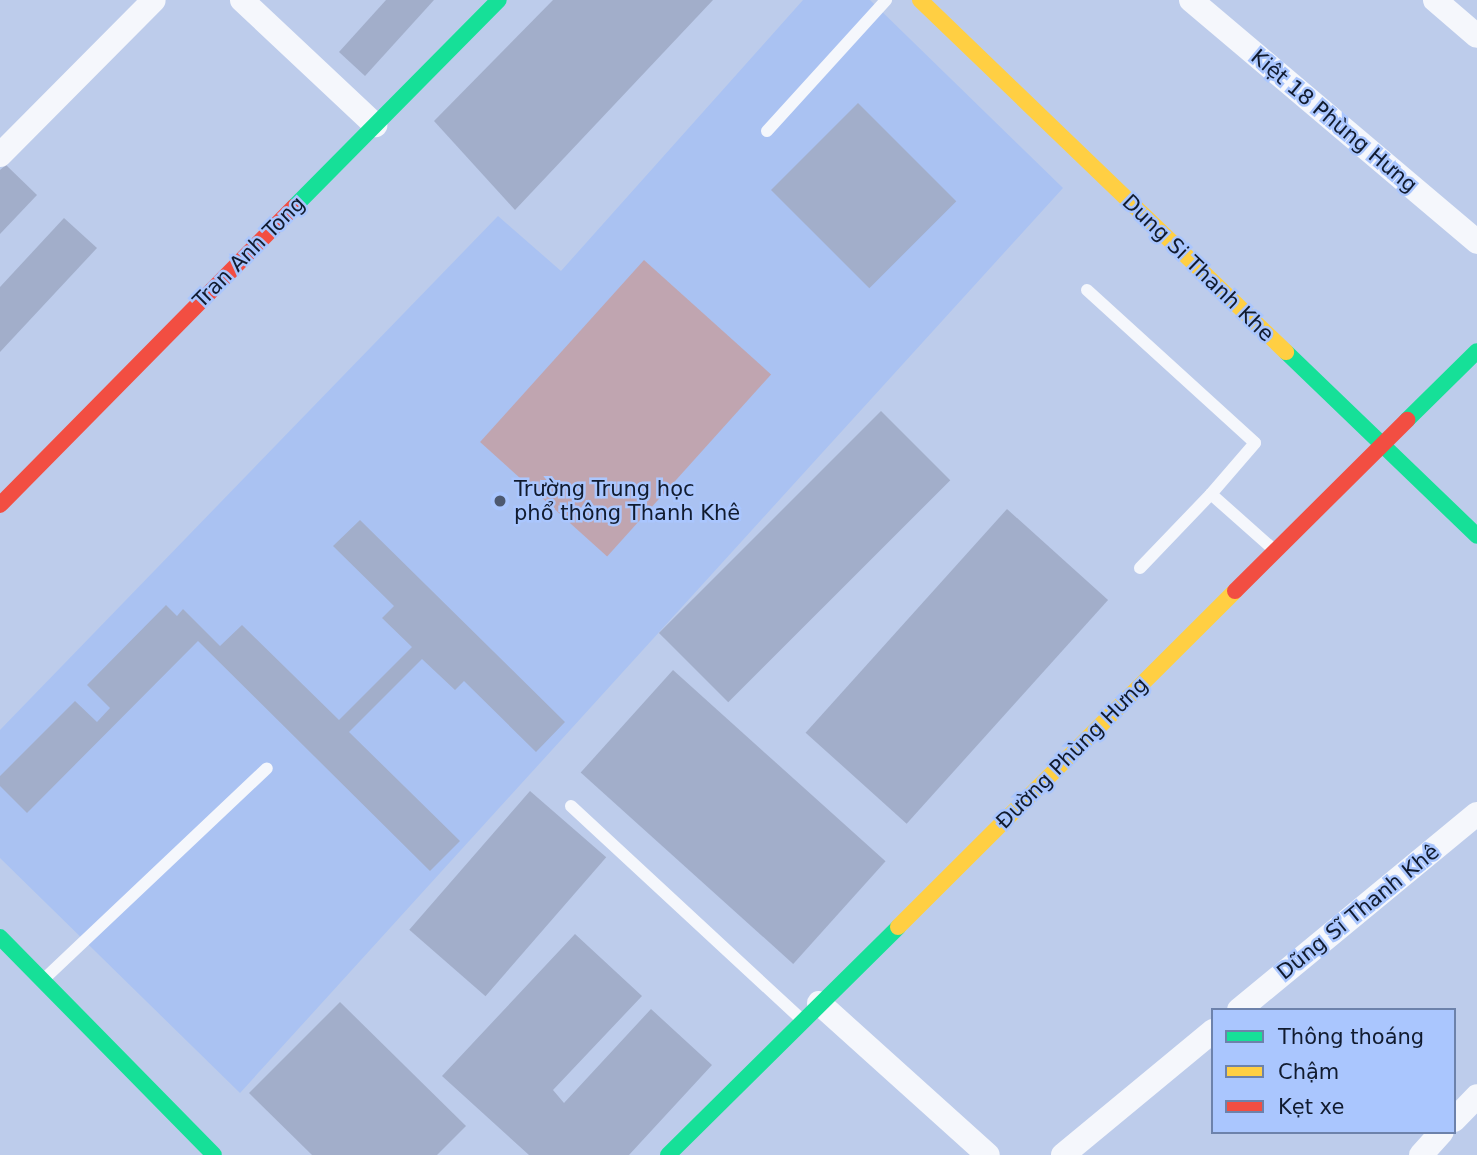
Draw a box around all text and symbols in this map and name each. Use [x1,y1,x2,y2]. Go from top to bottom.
street label: Kiệt 18 Phùng Hưng [1246,44,1422,198]
street label: Dung Si Thanh Khe [1117,189,1279,347]
street label: Tran Anh Tong [188,191,310,313]
place label: Trường Trung học phổ thông Thanh Khê [514,476,740,526]
marker: Trường Trung học phổ thông Thanh Khê [492,493,508,509]
street label: Đường Phùng Hưng [991,672,1153,834]
street label: Dũng Sĩ Thanh Khê [1272,839,1444,985]
legend [1211,1008,1456,1134]
text: Thông thoáng [1278,1025,1424,1049]
text: Chậm [1278,1060,1339,1084]
text: Kẹt xe [1278,1095,1344,1119]

